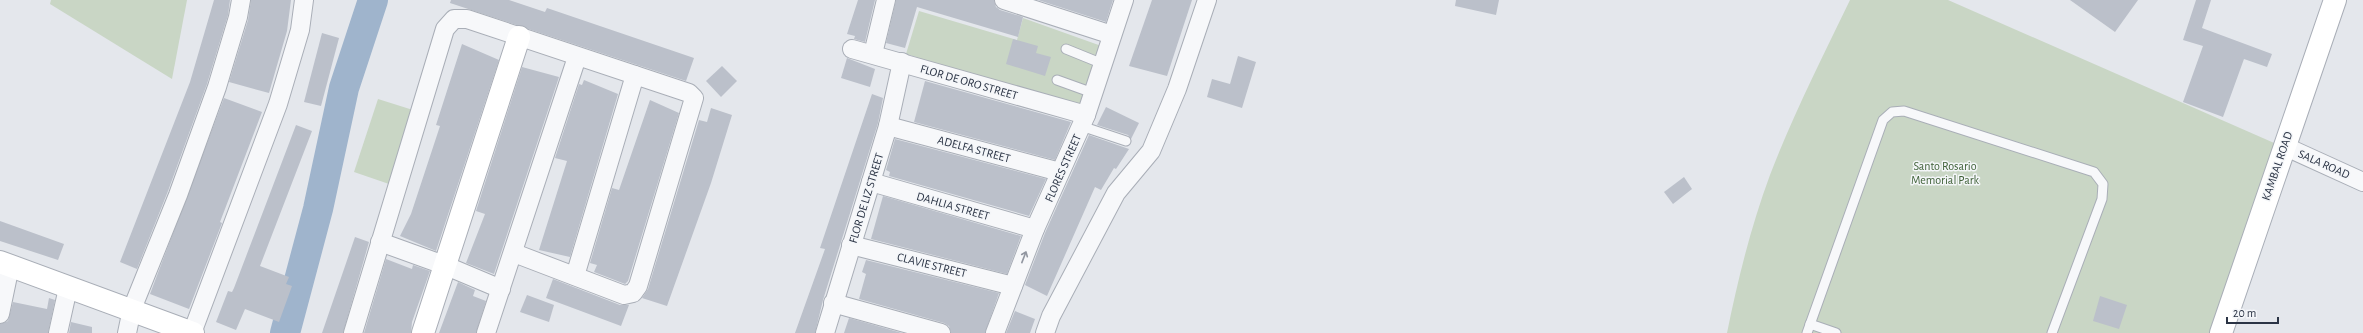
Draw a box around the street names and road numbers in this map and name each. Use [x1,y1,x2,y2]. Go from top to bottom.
street label: FLOR DE ORO STREET [919,62,1019,102]
street label: KAMBAL ROAD [2260,130,2294,202]
street label: FLORES STREET [1043,132,1083,204]
street label: ADELFA STREET [936,134,1012,164]
street label: SALA ROAD [2296,147,2352,181]
street label: FLOR DE LIZ STREET [847,151,885,244]
street label: DAHLIA STREET [915,190,991,222]
street label: CLAVIE STREET [896,251,968,279]

